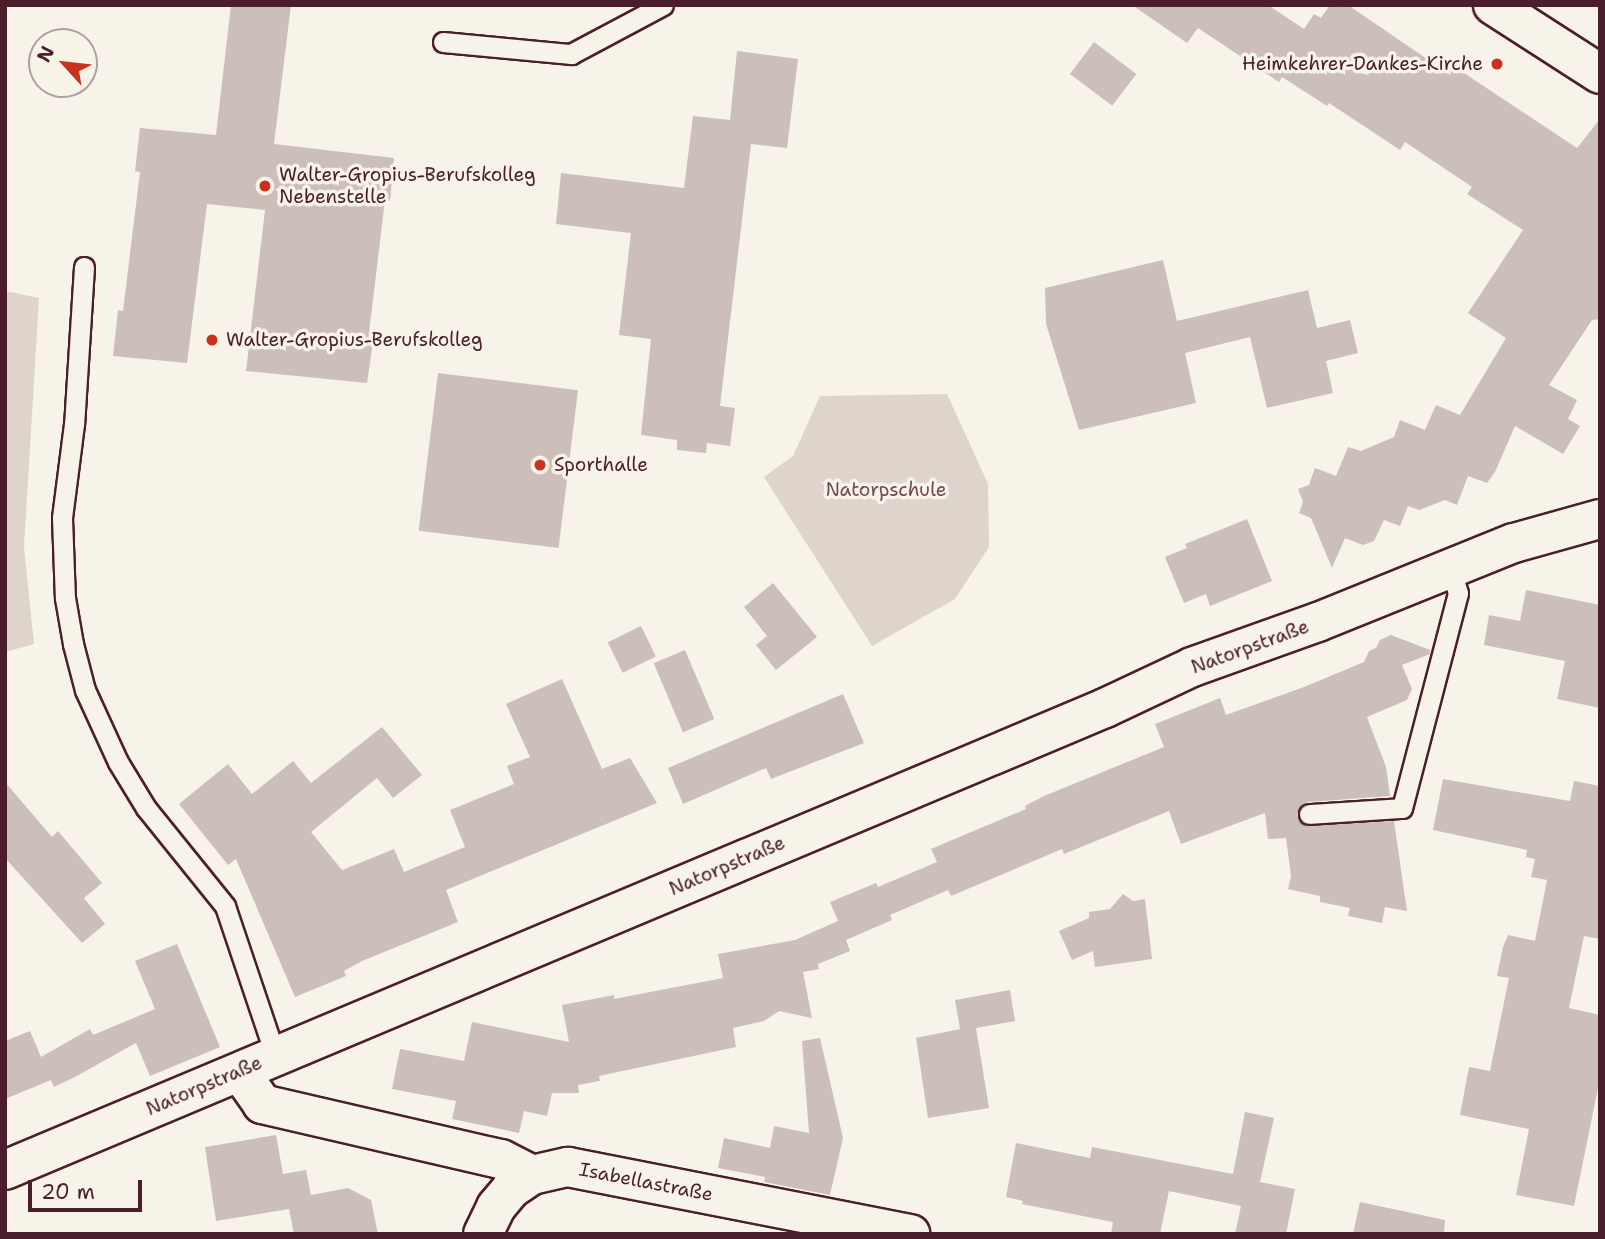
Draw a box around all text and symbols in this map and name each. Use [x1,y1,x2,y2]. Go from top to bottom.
north arrow [28,28,98,98]
text: N [31,42,60,67]
place label: Heimkehrer-Dankes-Kirche [1242,53,1483,75]
marker: Heimkehrer-Dankes-Kirche [1489,56,1505,72]
place label: Walter-Gropius-Berufskolleg Nebenstelle [279,164,536,208]
marker: Walter-Gropius-Berufskolleg Nebenstelle [257,178,273,194]
place label: Walter-Gropius-Berufskolleg [226,329,483,351]
marker: Walter-Gropius-Berufskolleg [204,332,220,348]
place label: Sporthalle [554,454,648,476]
marker: Sporthalle [532,457,548,473]
park label: Natorpschule [825,479,947,501]
street label: Natorpstraße [1188,615,1312,679]
street label: Natorpstraße [666,831,788,901]
street label: Natorpstraße [143,1051,265,1121]
street label: Isabellastraße [577,1158,715,1206]
scale bar [32,1166,145,1210]
text: 20 m [41,1178,95,1206]

